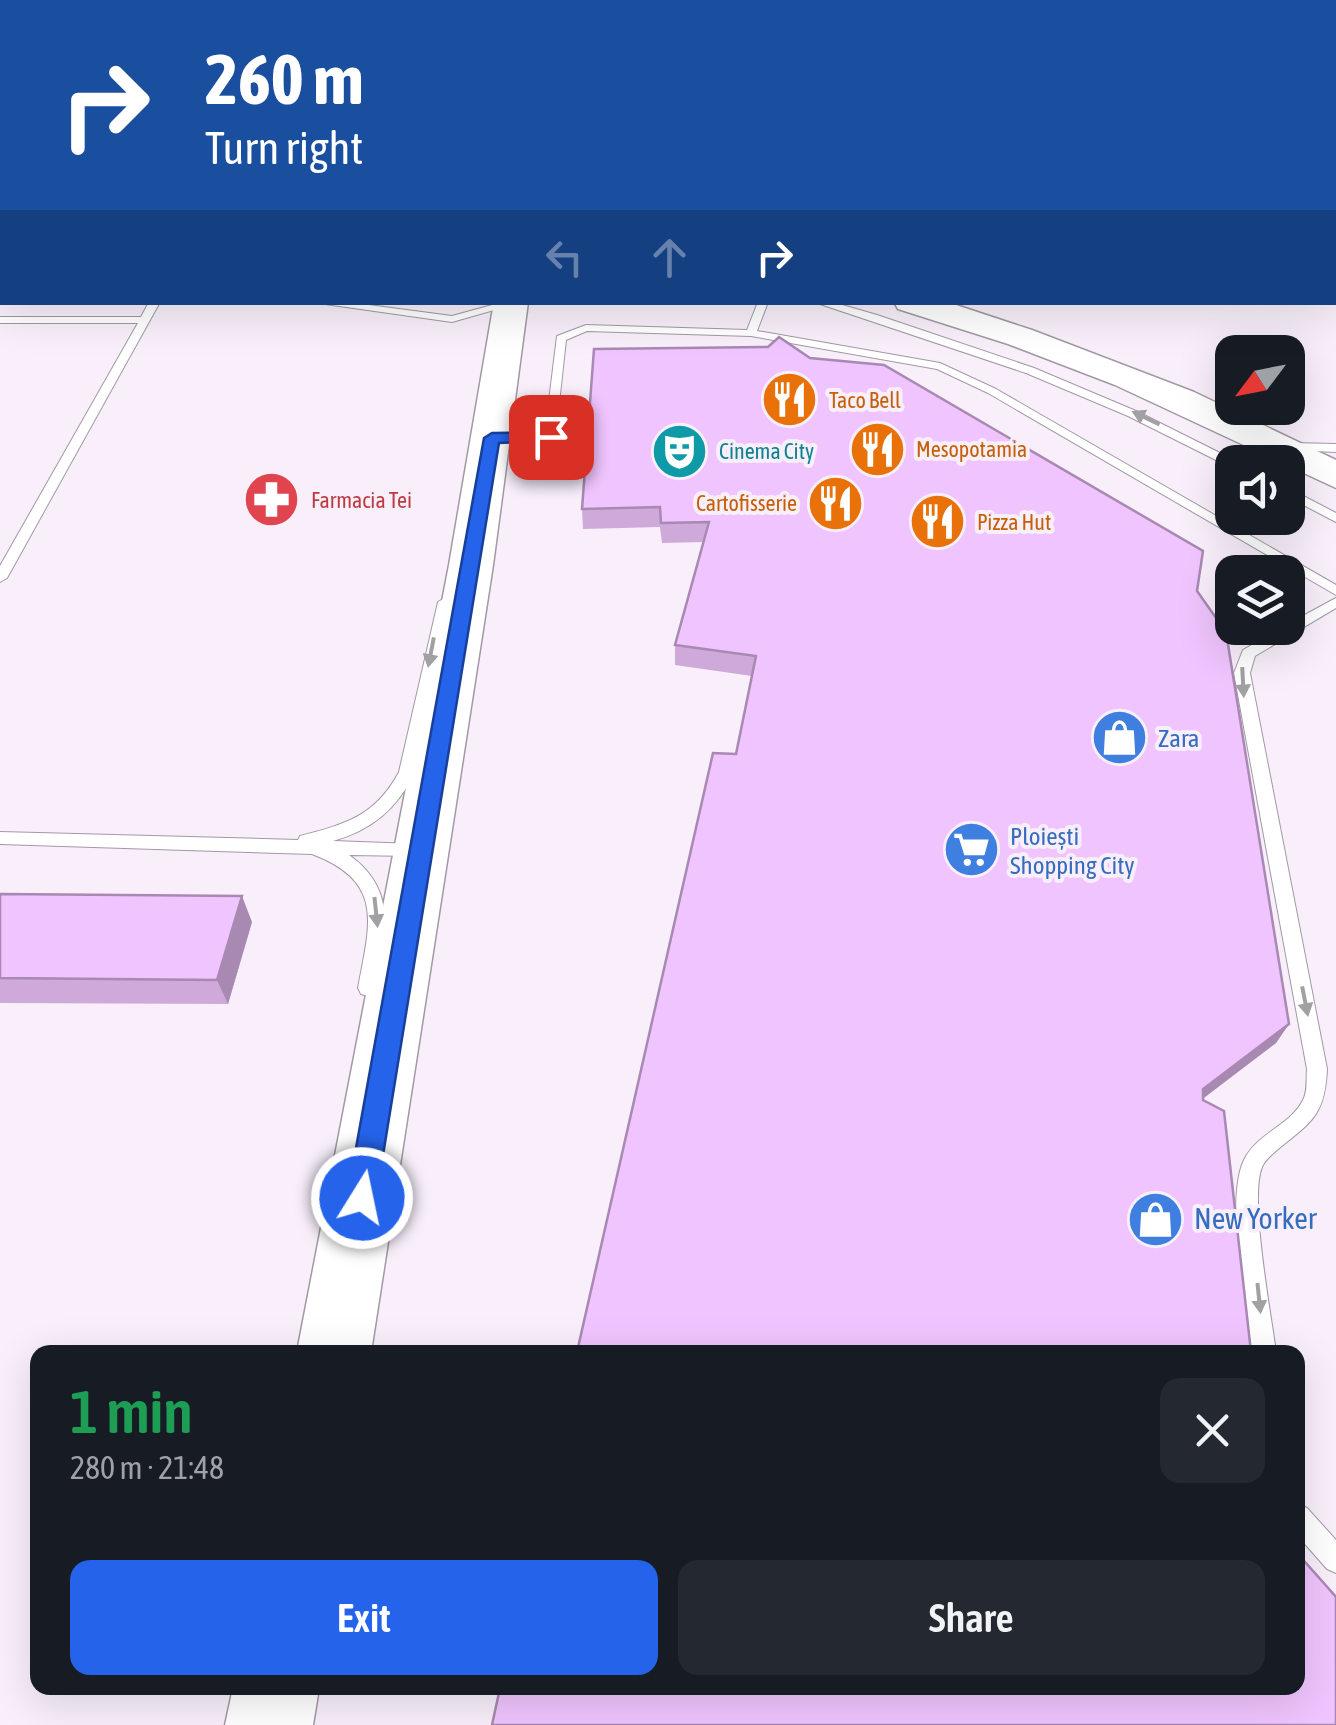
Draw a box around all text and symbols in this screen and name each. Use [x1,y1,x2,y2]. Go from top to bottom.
text: 260 m [205,39,364,119]
icon: right [40,40,170,170]
text: Turn right [205,122,363,174]
icon: left [537,230,592,285]
icon: ahead [642,230,697,285]
icon: right [747,230,802,285]
north arrow [1215,335,1305,425]
map controls [1215,335,1305,645]
restaurant icon: Taco Bell [760,370,820,430]
place label: Taco Bell [829,387,901,413]
pin [509,395,594,480]
icon: arrive [524,410,579,465]
one-way arrow [1131,410,1160,427]
restaurant icon: Mesopotamia [847,419,907,479]
theatre icon: Cinema City [650,421,710,481]
place label: Mesopotamia [916,436,1027,462]
place label: Cinema City [719,438,814,464]
button: sound [1215,445,1305,535]
pharmacy icon: Farmacia Tei [242,470,302,530]
restaurant icon: Cartofisserie [806,473,866,533]
place label: Farmacia Tei [311,487,412,513]
place label: Cartofisserie [696,490,797,516]
restaurant icon: Pizza Hut [908,492,968,552]
place label: Pizza Hut [977,509,1051,535]
button: layers [1215,555,1305,645]
one-way arrow [423,637,439,668]
one-way arrow [1235,667,1251,699]
shop icon: Zara [1089,708,1149,768]
place label: Zara [1158,724,1199,752]
supermarket icon: Ploiești Shopping City [941,820,1001,880]
place label: Ploiești Shopping City [1010,822,1135,879]
one-way arrow [368,897,384,928]
one-way arrow [1298,986,1313,1017]
position arrow [310,1146,414,1250]
shop icon: New Yorker [1125,1189,1185,1249]
place label: New Yorker [1194,1201,1318,1235]
one-way arrow [1251,1283,1267,1315]
text: 1 min [70,1377,193,1446]
button: close [1160,1378,1265,1483]
text: 280 m · 21:48 [70,1449,224,1486]
button: Exit [70,1560,658,1675]
button: Share [678,1560,1265,1675]

